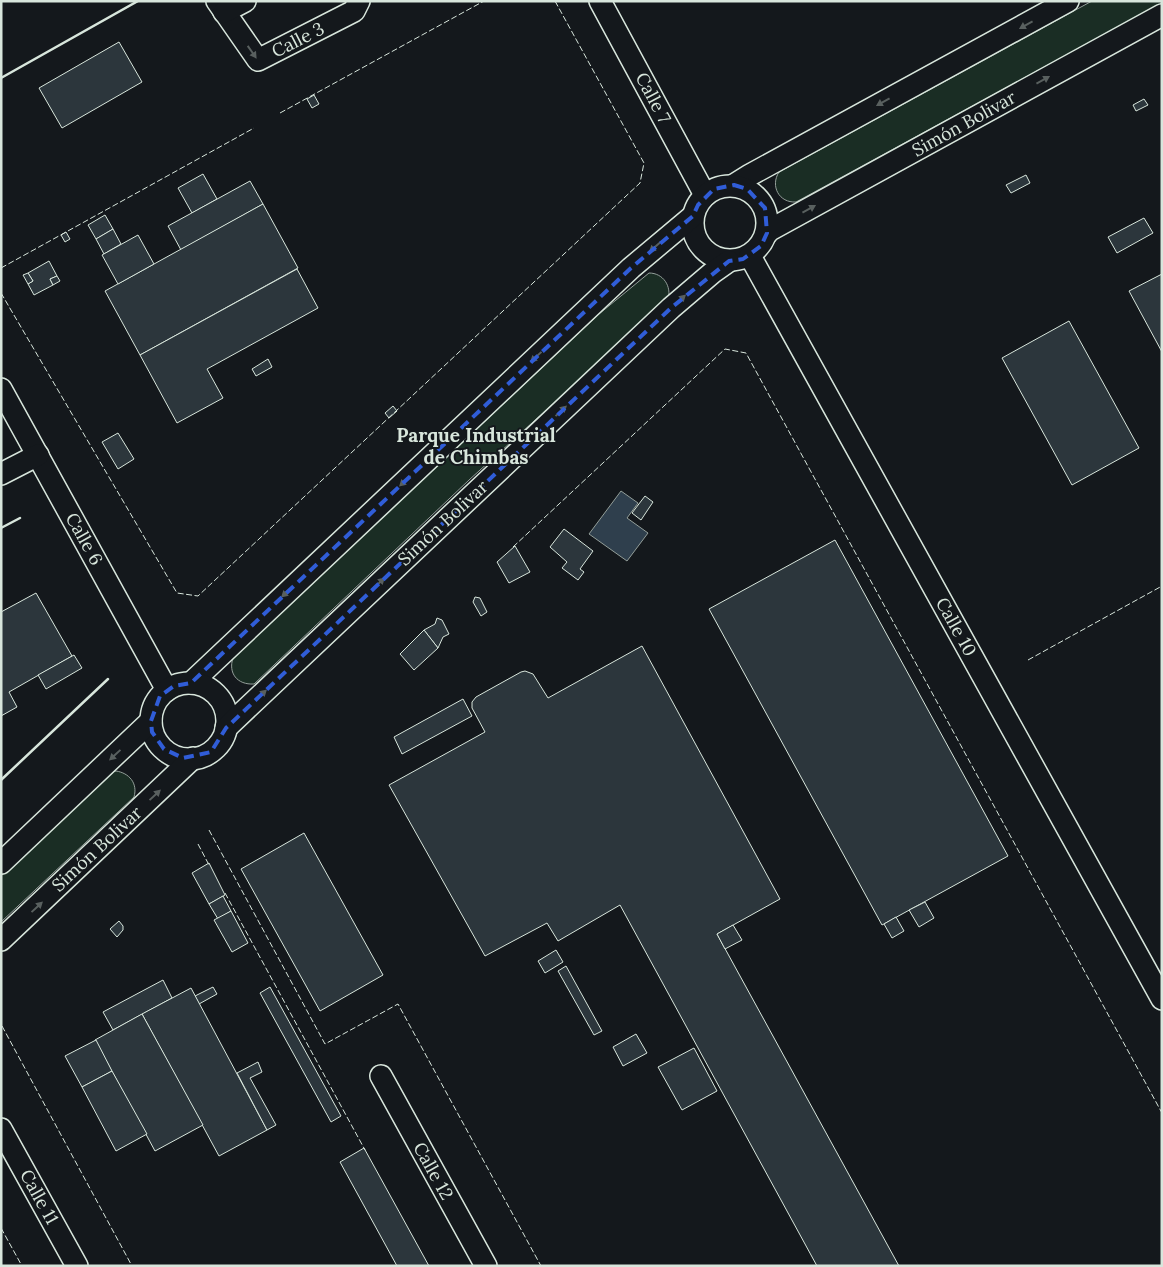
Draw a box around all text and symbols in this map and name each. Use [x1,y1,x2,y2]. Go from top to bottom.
street label: Calle 3 [268,17,328,63]
one-way arrow [1019,20,1032,29]
one-way arrow [247,45,257,59]
street label: Calle 7 [631,68,676,127]
one-way arrow [1036,76,1051,84]
street label: Simón Bolivar [908,86,1020,162]
one-way arrow [876,98,890,107]
one-way arrow [802,204,816,213]
one-way arrow [650,241,662,253]
one-way arrow [673,294,685,306]
one-way arrow [531,351,543,363]
one-way arrow [555,405,567,417]
district label: Parque Industrial de Chimbas [396,423,556,469]
street label: Simón Bolivar [393,475,493,570]
one-way arrow [400,475,412,487]
street label: Calle 6 [61,508,108,569]
one-way arrow [373,577,385,589]
one-way arrow [281,586,293,598]
street label: Calle 10 [931,593,982,660]
one-way arrow [255,689,267,701]
one-way arrow [110,749,122,761]
one-way arrow [148,789,160,801]
street label: Simón Bolivar [47,801,147,896]
one-way arrow [30,901,42,913]
street label: Calle 12 [408,1138,459,1204]
street label: Calle 11 [15,1165,64,1228]

